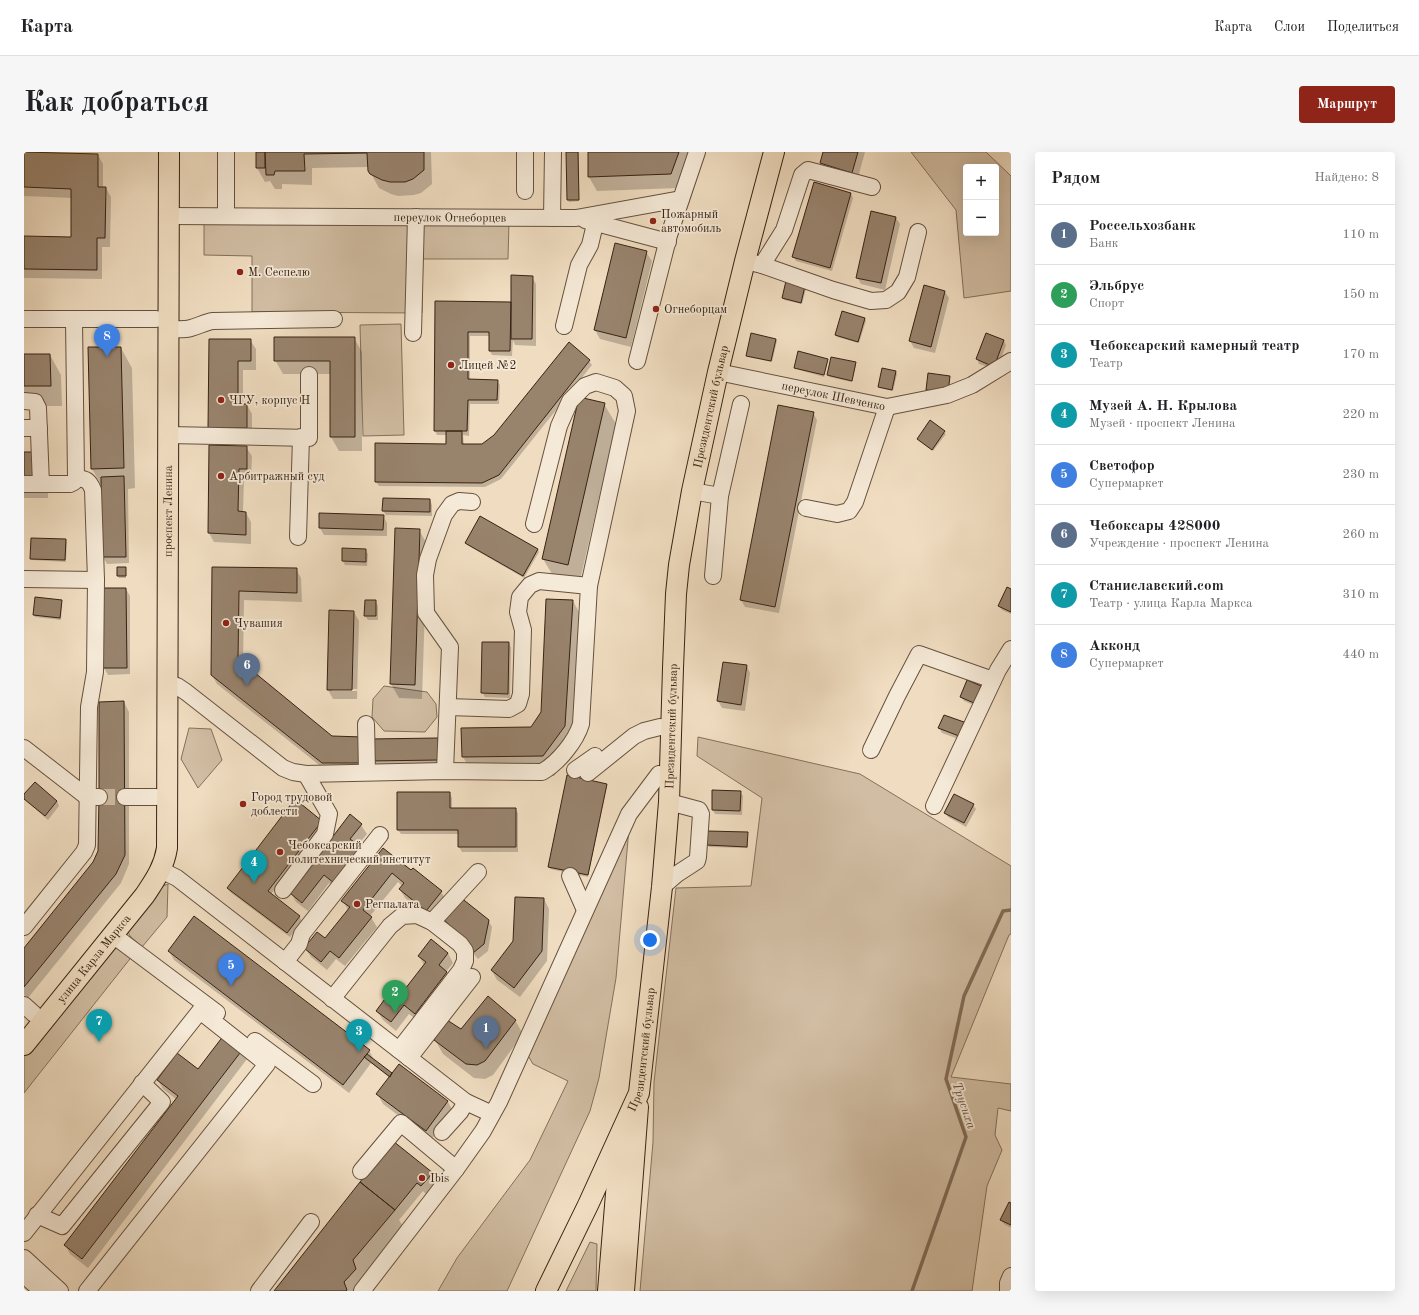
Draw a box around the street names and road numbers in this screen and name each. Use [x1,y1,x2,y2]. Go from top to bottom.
street label: переулок Огнеборцев [394,212,507,225]
street label: Президентский бульвар [692,344,731,469]
street label: переулок Шевченко [780,380,886,414]
street label: проспект Ленина [163,465,175,557]
street label: Президентский бульвар [664,664,680,789]
street label: улица Карла Маркса [55,913,134,1006]
street label: Президентский бульвар [626,987,658,1114]

